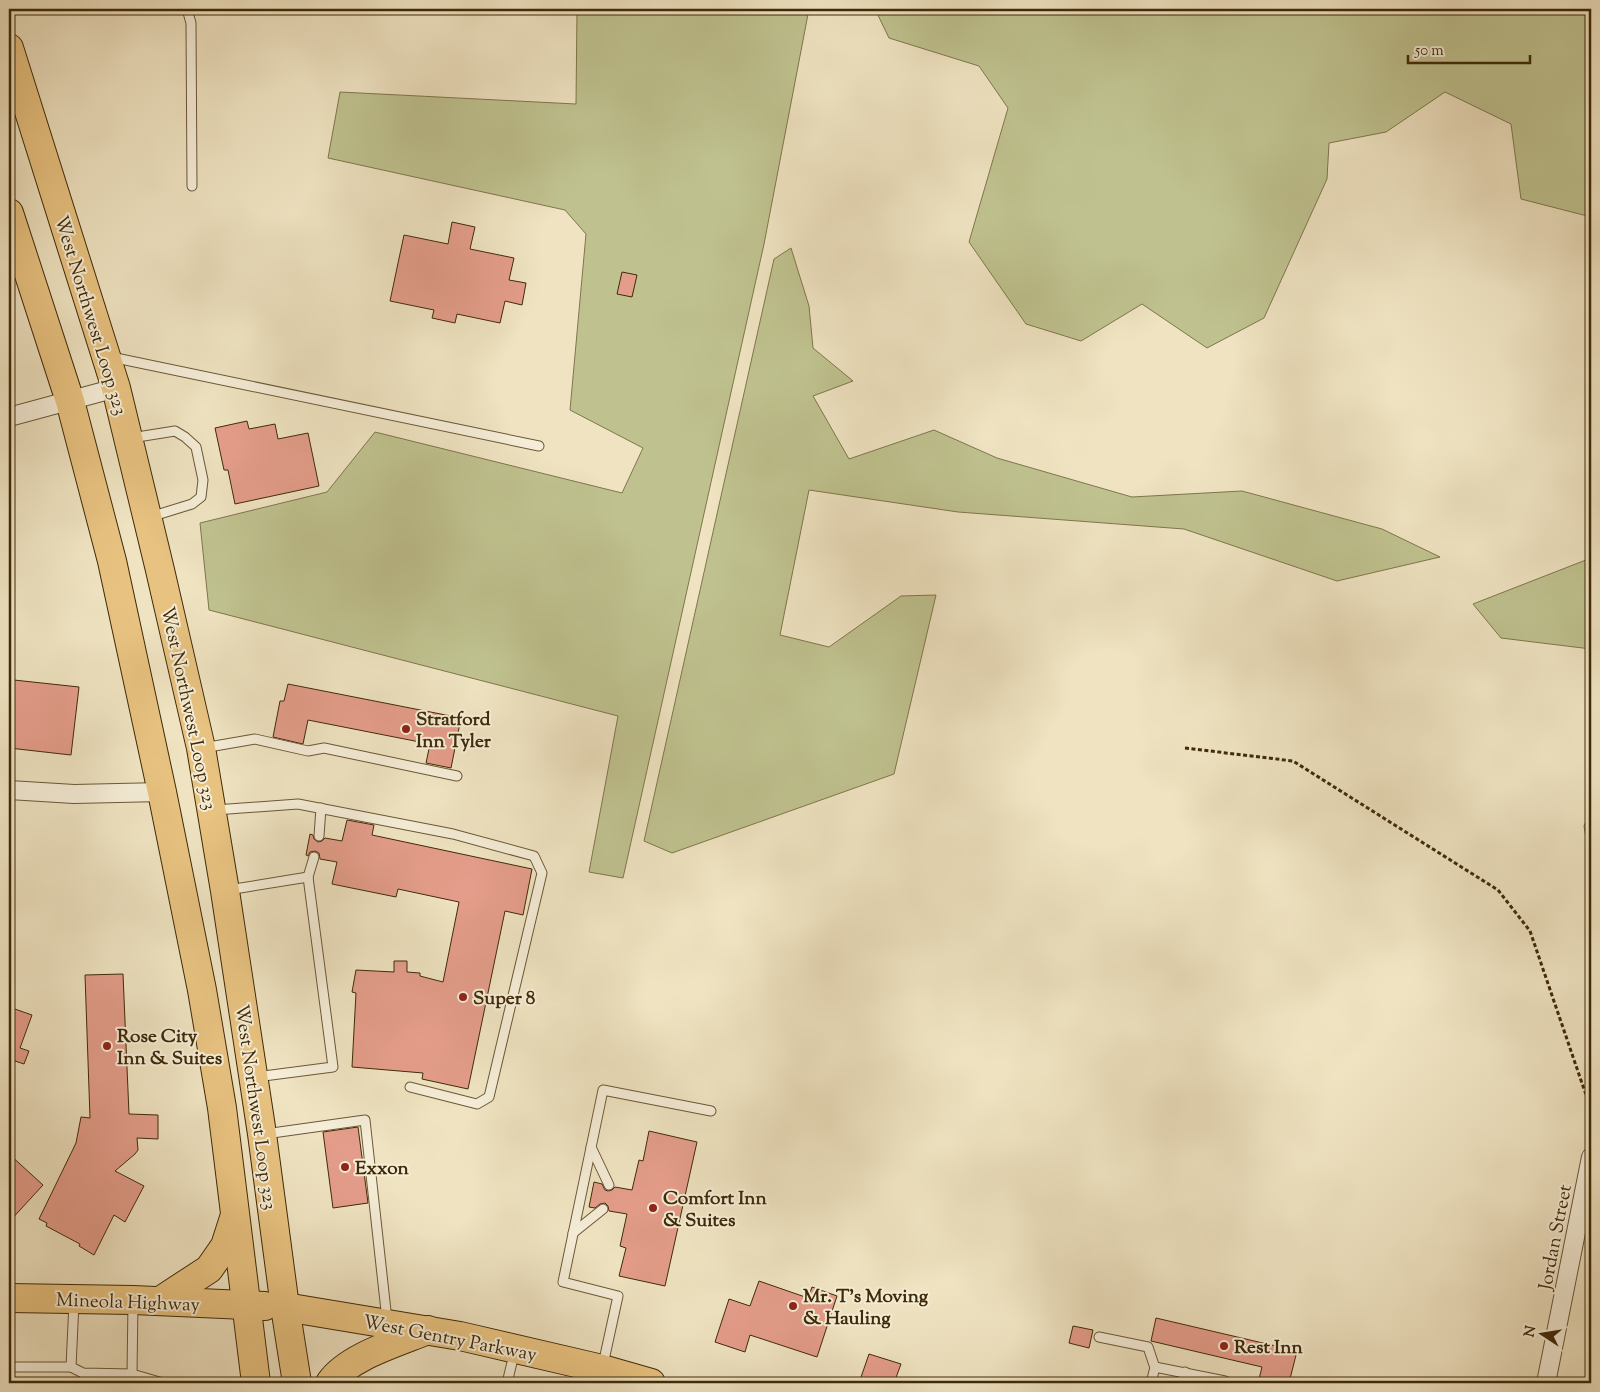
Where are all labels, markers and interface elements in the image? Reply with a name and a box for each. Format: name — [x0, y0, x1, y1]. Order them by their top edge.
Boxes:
scale bar — [1408, 32, 1530, 64]
text: 50 m — [1414, 41, 1444, 62]
street label: West Northwest Loop 323 — [46, 213, 133, 419]
street label: West Northwest Loop 323 — [153, 604, 222, 813]
place label: Stratford Inn Tyler — [416, 707, 492, 756]
marker: Stratford Inn Tyler — [400, 723, 412, 735]
place label: Super 8 — [473, 986, 536, 1013]
marker: Super 8 — [457, 991, 469, 1003]
street label: West Northwest Loop 323 — [227, 1003, 282, 1212]
place label: Rose City Inn & Suites — [117, 1024, 223, 1073]
marker: Rose City Inn & Suites — [101, 1040, 113, 1052]
place label: Exxon — [355, 1156, 410, 1183]
marker: Exxon — [339, 1161, 351, 1173]
street label: Jordan Street — [1533, 1182, 1580, 1293]
place label: Comfort Inn & Suites — [663, 1186, 768, 1235]
marker: Comfort Inn & Suites — [647, 1202, 659, 1214]
place label: Mr. T's Moving & Hauling — [803, 1284, 929, 1333]
street label: Mineola Highway — [56, 1287, 201, 1320]
marker: Mr. T's Moving & Hauling — [787, 1300, 799, 1312]
street label: West Gentry Parkway — [360, 1309, 539, 1370]
north arrow — [1518, 1310, 1568, 1360]
text: N — [1520, 1324, 1542, 1339]
place label: Rest Inn — [1234, 1335, 1303, 1362]
marker: Rest Inn — [1218, 1340, 1230, 1352]

